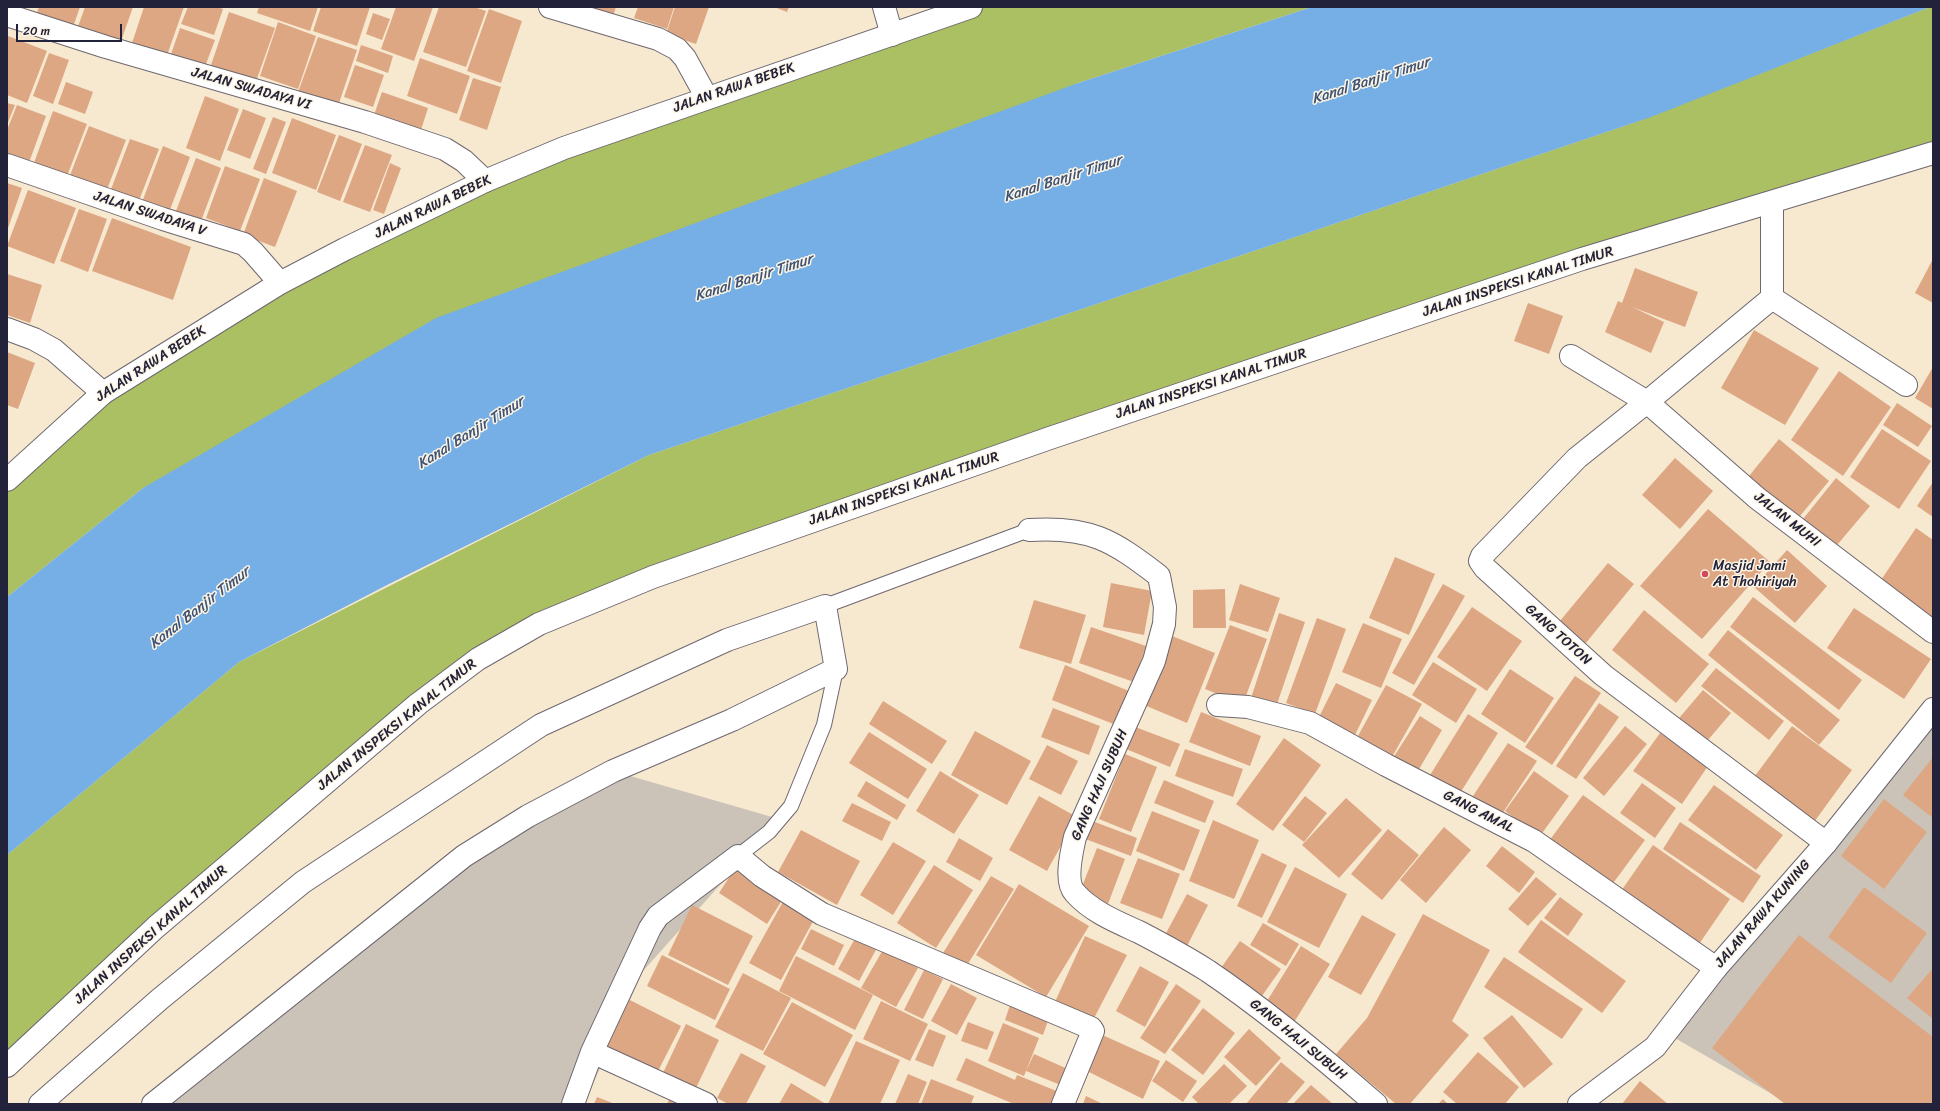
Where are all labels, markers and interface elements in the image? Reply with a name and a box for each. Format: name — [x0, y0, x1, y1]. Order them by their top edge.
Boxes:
scale bar — [18, 16, 124, 42]
text: 20 m — [23, 20, 50, 42]
water label: Kanal Banjir Timur — [1310, 53, 1432, 109]
street label: JALAN RAWA BEBEK — [671, 59, 797, 117]
street label: JALAN SWADAYA VI — [189, 64, 313, 114]
water label: Kanal Banjir Timur — [1002, 151, 1124, 207]
street label: JALAN RAWA BEBEK — [372, 172, 494, 242]
street label: JALAN SWADAYA V — [91, 188, 209, 240]
street label: JALAN INSPEKSI KANAL TIMUR — [1421, 243, 1615, 321]
water label: Kanal Banjir Timur — [693, 250, 815, 306]
street label: JALAN RAWA BEBEK — [93, 322, 209, 406]
street label: JALAN INSPEKSI KANAL TIMUR — [1114, 345, 1308, 423]
water label: Kanal Banjir Timur — [414, 393, 528, 473]
street label: JALAN INSPEKSI KANAL TIMUR — [807, 449, 1001, 529]
street label: JALAN MUHI — [1750, 489, 1824, 551]
place label: Masjid Jami At Thohiriyah — [1713, 558, 1797, 590]
water label: Kanal Banjir Timur — [146, 563, 254, 653]
marker: Masjid Jami At Thohiriyah — [1700, 569, 1710, 579]
street label: GANG TOTON — [1521, 601, 1595, 669]
street label: JALAN INSPEKSI KANAL TIMUR — [314, 656, 480, 794]
street label: GANG HAJI SUBUH — [1068, 727, 1132, 843]
street label: GANG AMAL — [1440, 787, 1516, 837]
street label: JALAN RAWA KUNING — [1712, 857, 1814, 971]
street label: JALAN INSPEKSI KANAL TIMUR — [71, 862, 231, 1008]
street label: GANG HAJI SUBUH — [1246, 996, 1350, 1084]

